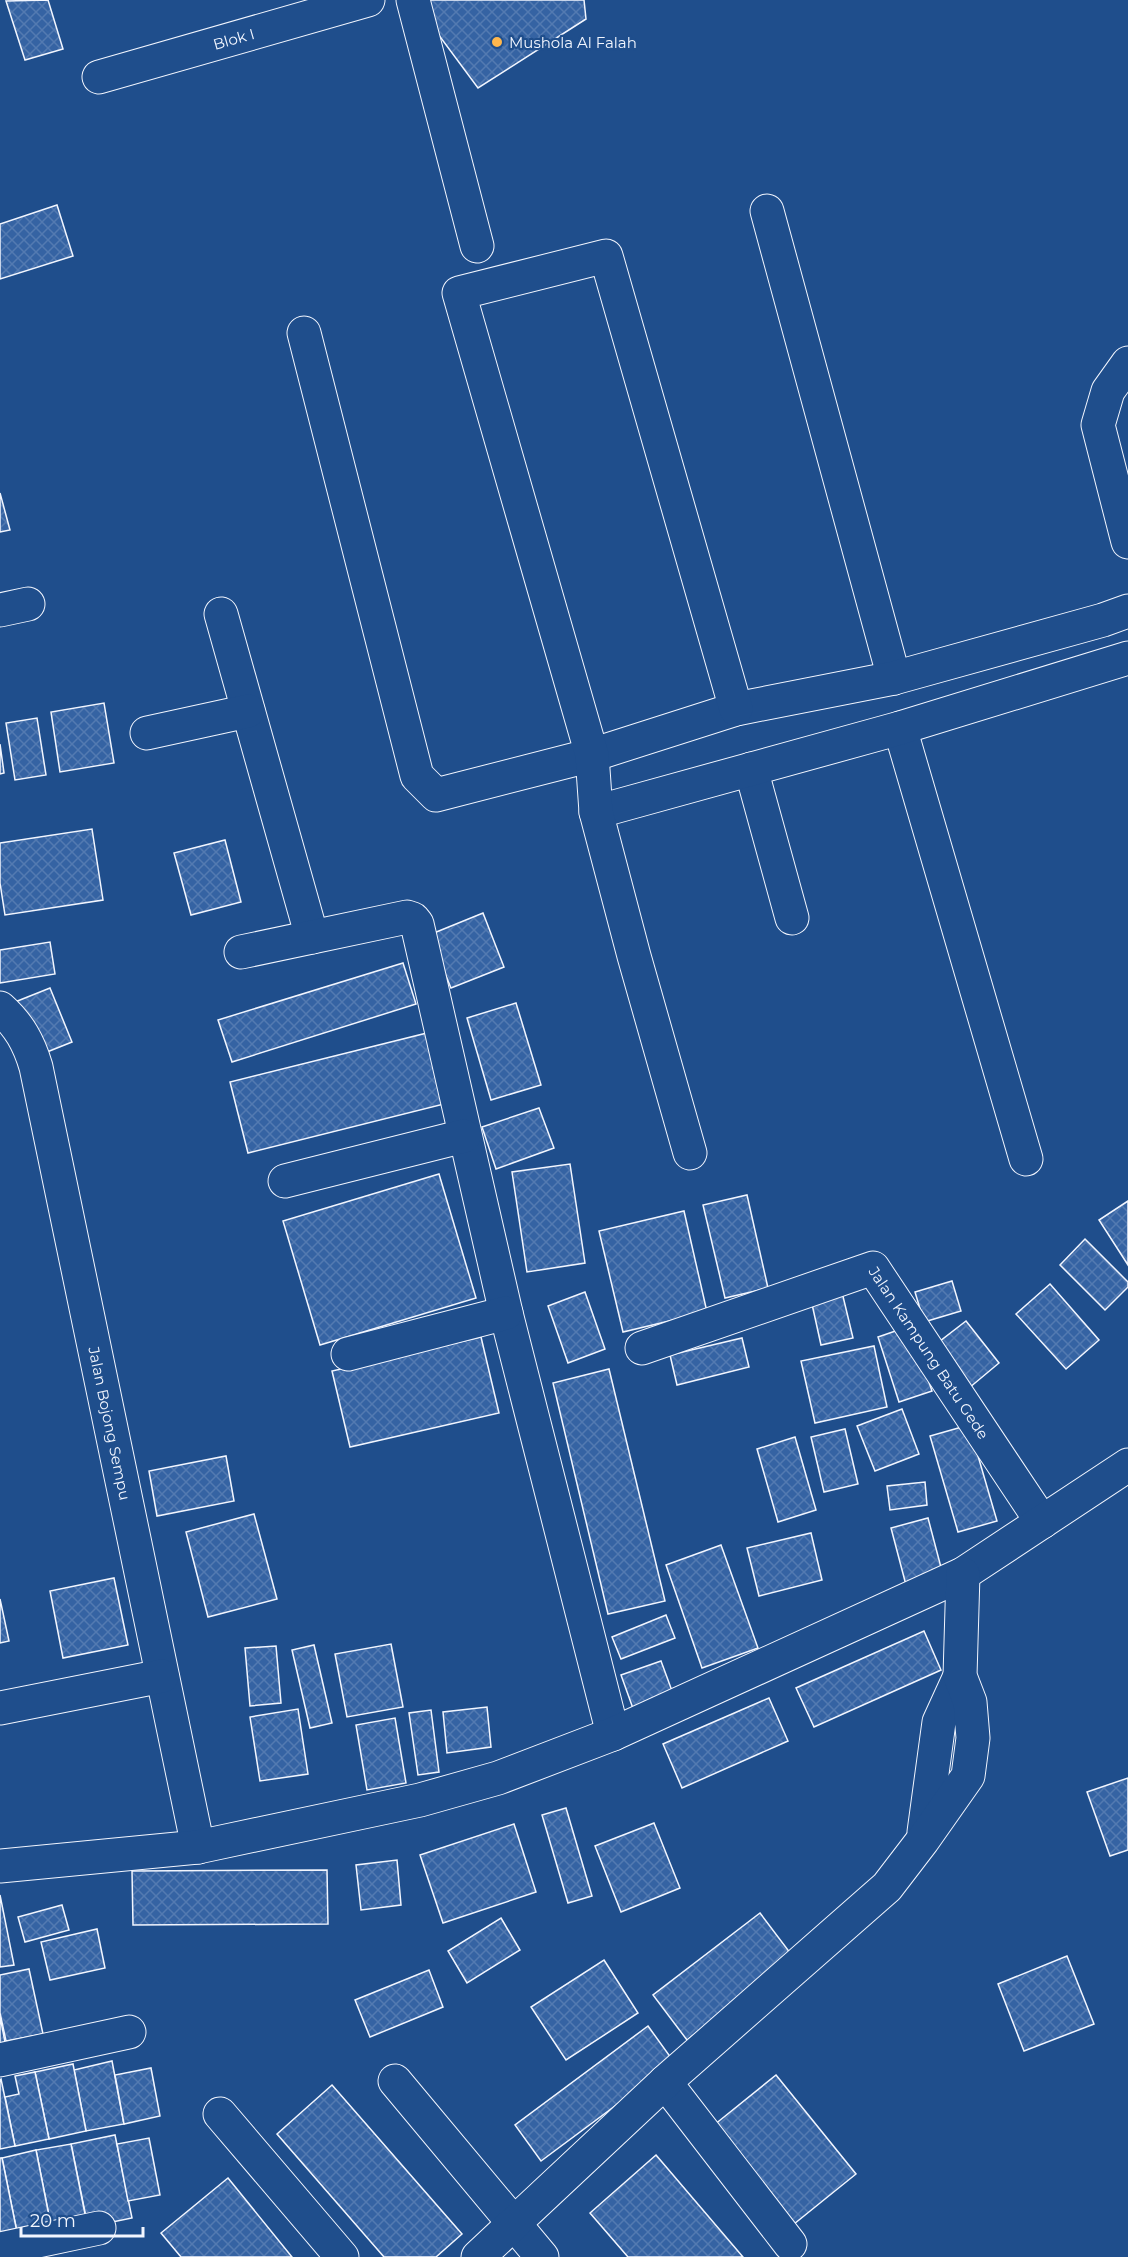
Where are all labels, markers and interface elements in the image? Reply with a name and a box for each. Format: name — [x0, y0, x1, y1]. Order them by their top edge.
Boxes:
street label: Blok I — [211, 24, 257, 53]
place label: Mushola Al Falah — [509, 33, 637, 52]
marker: Mushola Al Falah — [490, 35, 504, 49]
street label: Jalan Kampung Batu Gede — [864, 1262, 994, 1442]
street label: Jalan Bojong Sempu — [85, 1344, 135, 1502]
scale bar — [21, 2200, 142, 2238]
text: 20 m — [30, 2210, 76, 2232]

